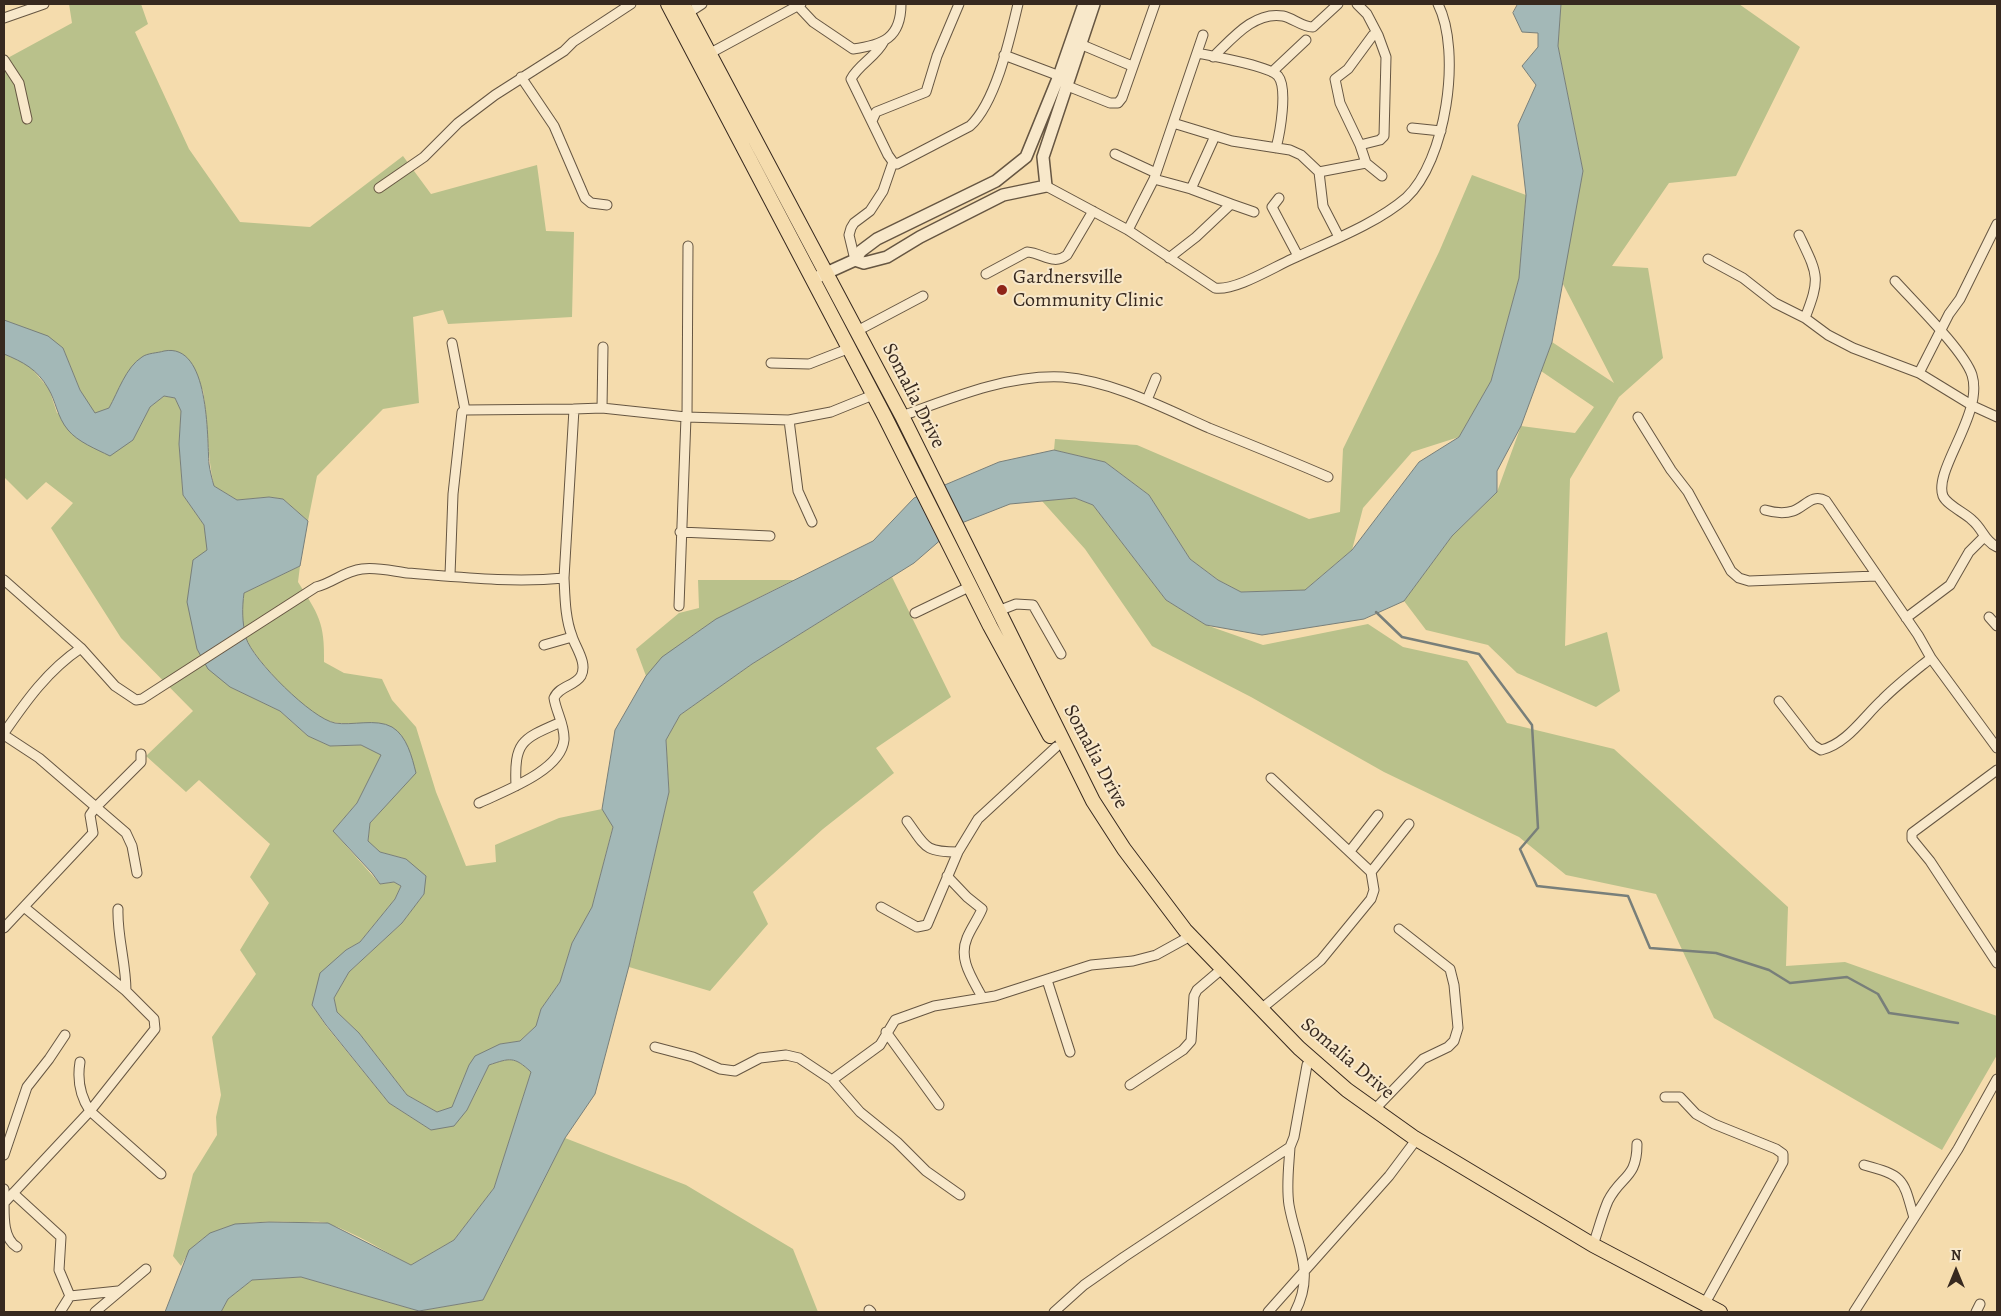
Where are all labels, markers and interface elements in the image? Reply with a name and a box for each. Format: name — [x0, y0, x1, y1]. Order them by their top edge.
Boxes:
place label: Gardnersville Community Clinic — [1013, 266, 1163, 313]
marker: Gardnersville Community Clinic — [995, 283, 1009, 297]
street label: Somalia Drive — [876, 339, 950, 453]
street label: Somalia Drive — [1057, 701, 1133, 813]
street label: Somalia Drive — [1295, 1013, 1399, 1105]
north arrow — [1931, 1246, 1981, 1296]
text: N — [1951, 1246, 1961, 1265]

